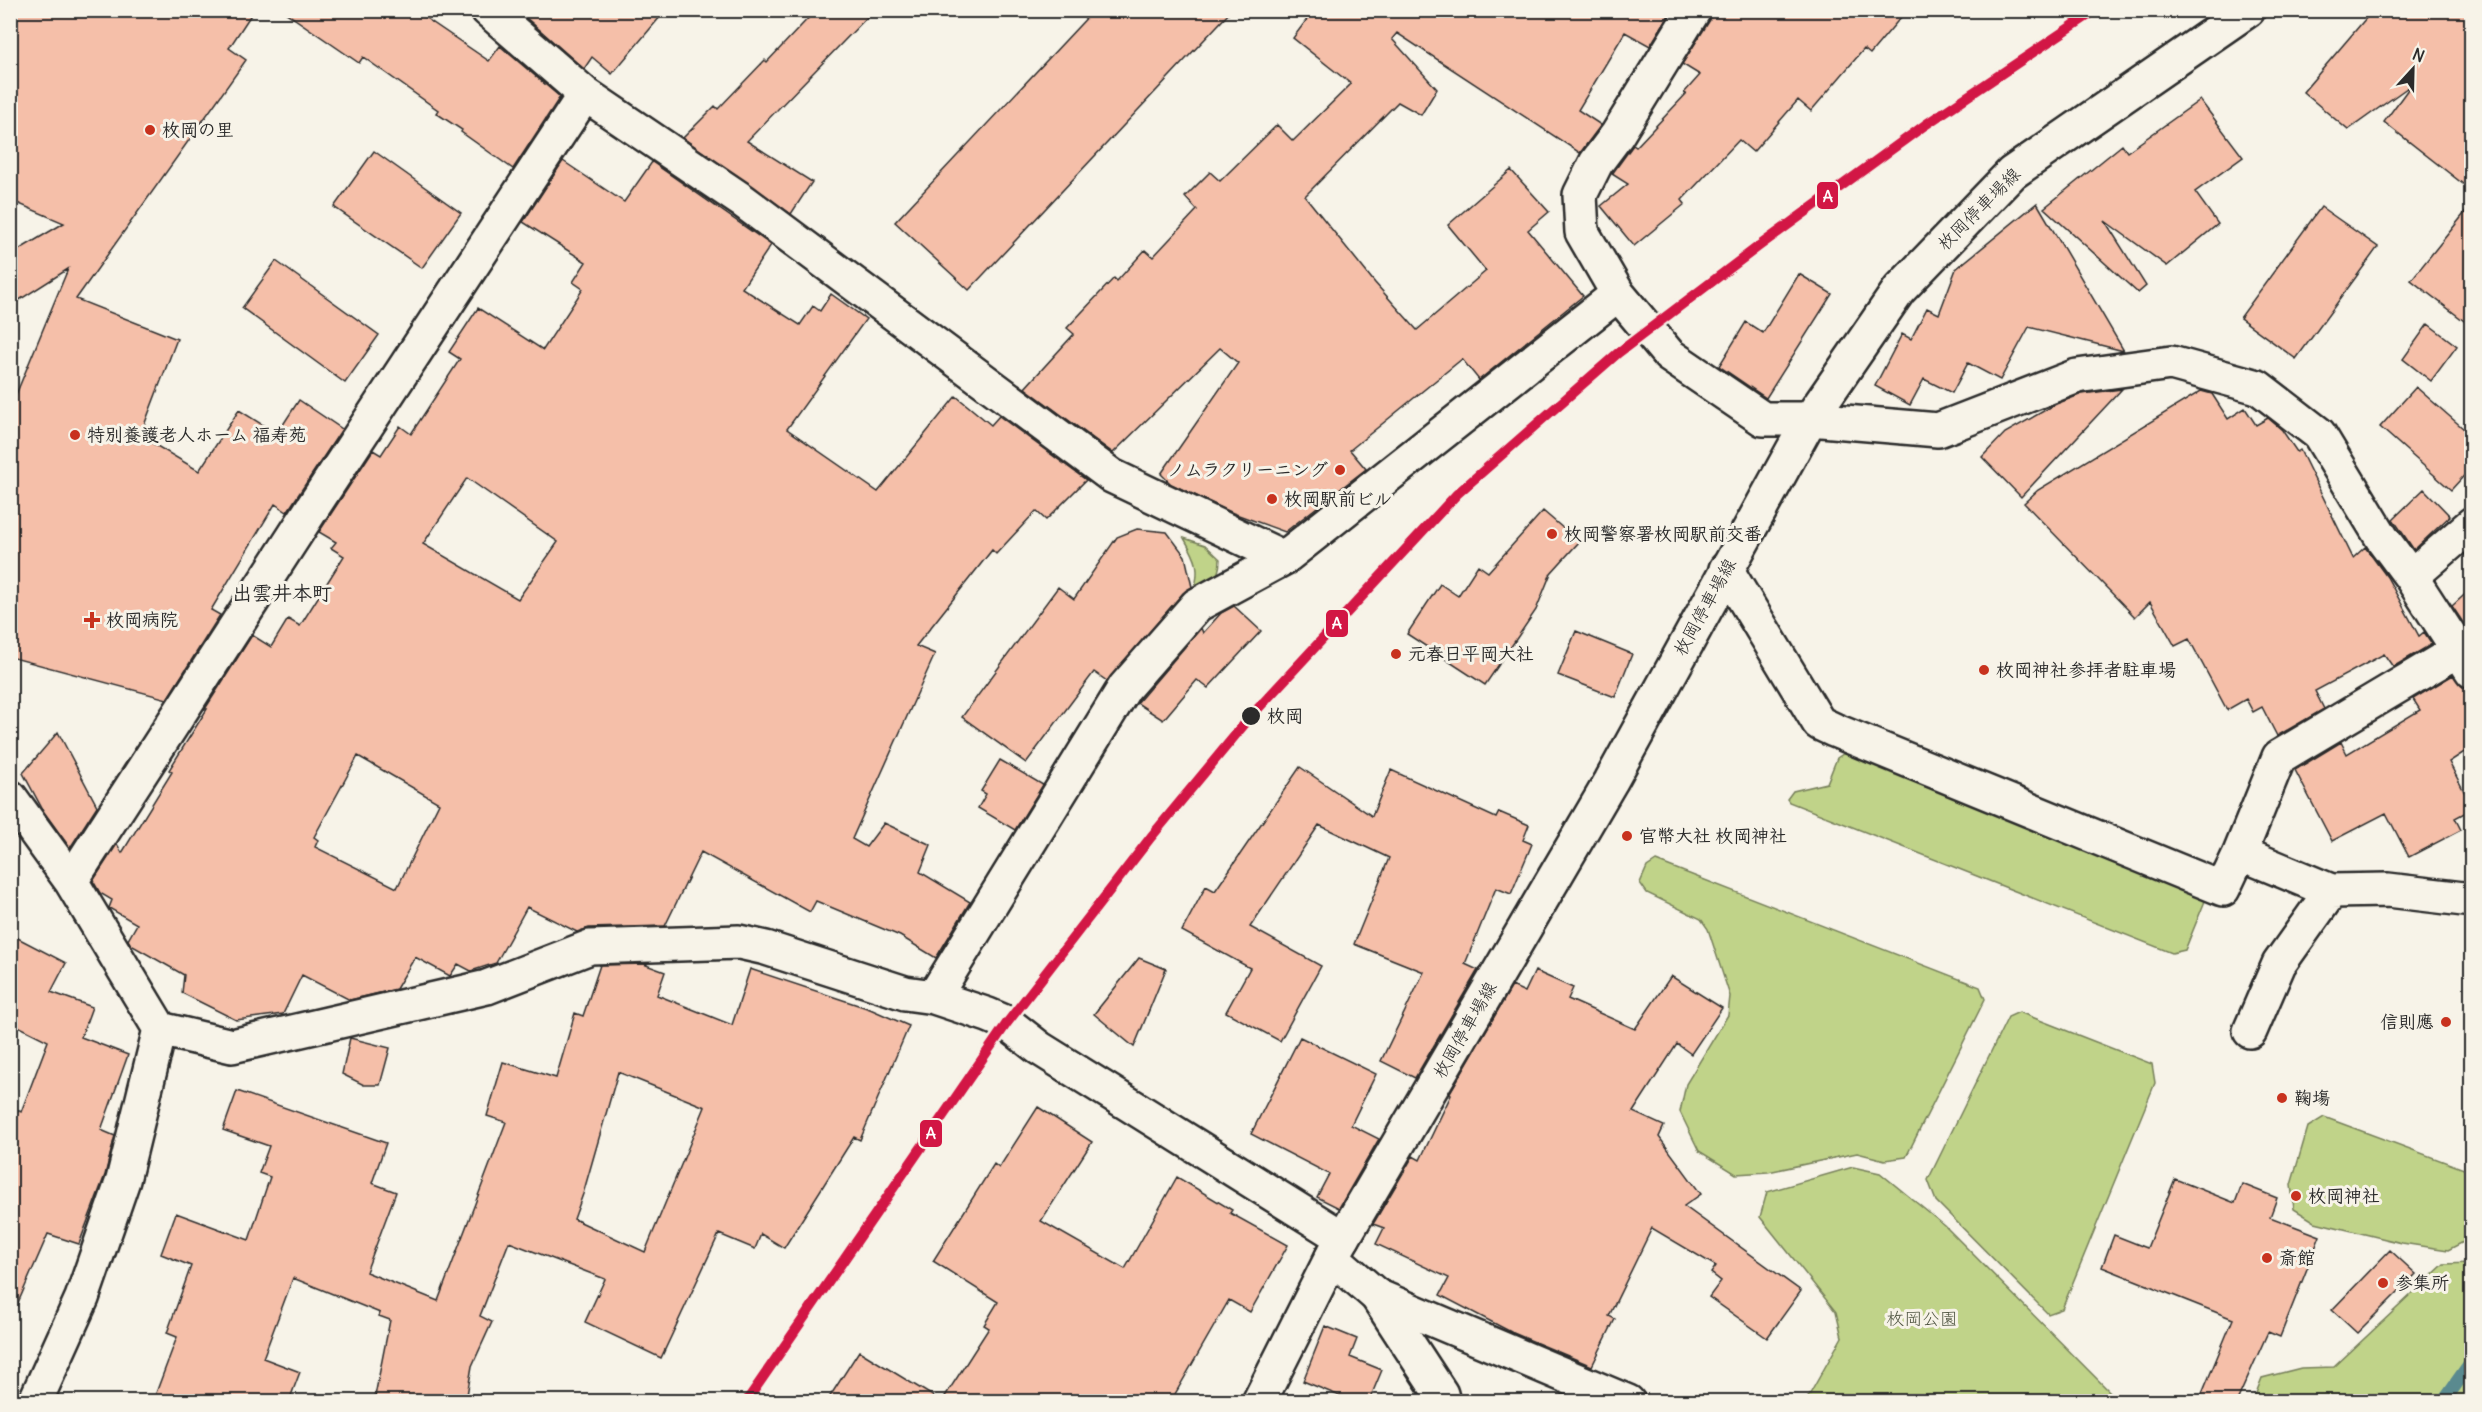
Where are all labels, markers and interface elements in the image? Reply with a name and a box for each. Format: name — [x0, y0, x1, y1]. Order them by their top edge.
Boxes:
north arrow — [2383, 39, 2443, 99]
text: N — [2410, 44, 2427, 66]
place label: 枚岡の里 — [162, 118, 234, 141]
marker: 枚岡の里 — [143, 123, 157, 137]
street label: 枚岡停車場線 — [1932, 162, 2025, 255]
line badge: A — [1816, 181, 1839, 210]
text: A — [1823, 186, 1833, 206]
place label: 特別養護老人ホーム 福寿苑 — [87, 423, 307, 446]
marker: 特別養護老人ホーム 福寿苑 — [68, 428, 82, 442]
place label: ノムラクリーニング — [1167, 458, 1328, 481]
marker: ノムラクリーニング — [1333, 463, 1347, 477]
place label: 枚岡駅前ビル — [1284, 487, 1392, 510]
marker: 枚岡駅前ビル — [1265, 492, 1279, 506]
place label: 枚岡警察署枚岡駅前交番 — [1564, 522, 1762, 545]
marker: 枚岡警察署枚岡駅前交番 — [1545, 527, 1559, 541]
street label: 枚岡停車場線 — [1668, 554, 1741, 660]
district label: 出雲井本町 — [232, 580, 332, 605]
place label: 枚岡病院 — [106, 608, 178, 631]
line badge: A — [1325, 609, 1349, 638]
marker: 枚岡病院 — [83, 611, 101, 629]
text: A — [1332, 613, 1342, 633]
place label: 元春日平岡大社 — [1408, 642, 1534, 665]
marker: 元春日平岡大社 — [1389, 647, 1403, 661]
place label: 枚岡神社参拝者駐車場 — [1996, 658, 2176, 681]
marker: 枚岡神社参拝者駐車場 — [1977, 663, 1991, 677]
place label: 枚岡 — [1267, 704, 1303, 727]
marker: 枚岡 — [1240, 705, 1262, 727]
place label: 官幣大社 枚岡神社 — [1639, 824, 1787, 847]
marker: 官幣大社 枚岡神社 — [1620, 829, 1634, 843]
street label: 枚岡停車場線 — [1428, 977, 1502, 1082]
place label: 信則應 — [2380, 1010, 2434, 1033]
marker: 信則應 — [2439, 1015, 2453, 1029]
place label: 鞠塲 — [2294, 1086, 2330, 1109]
marker: 鞠塲 — [2275, 1091, 2289, 1105]
line badge: A — [919, 1119, 943, 1148]
text: A — [926, 1123, 936, 1143]
place label: 枚岡神社 — [2308, 1184, 2380, 1207]
marker: 枚岡神社 — [2289, 1189, 2303, 1203]
place label: 斎館 — [2279, 1246, 2315, 1269]
marker: 斎館 — [2260, 1251, 2274, 1265]
place label: 参集所 — [2395, 1271, 2449, 1294]
marker: 参集所 — [2376, 1276, 2390, 1290]
park label: 枚岡公園 — [1886, 1307, 1958, 1330]

